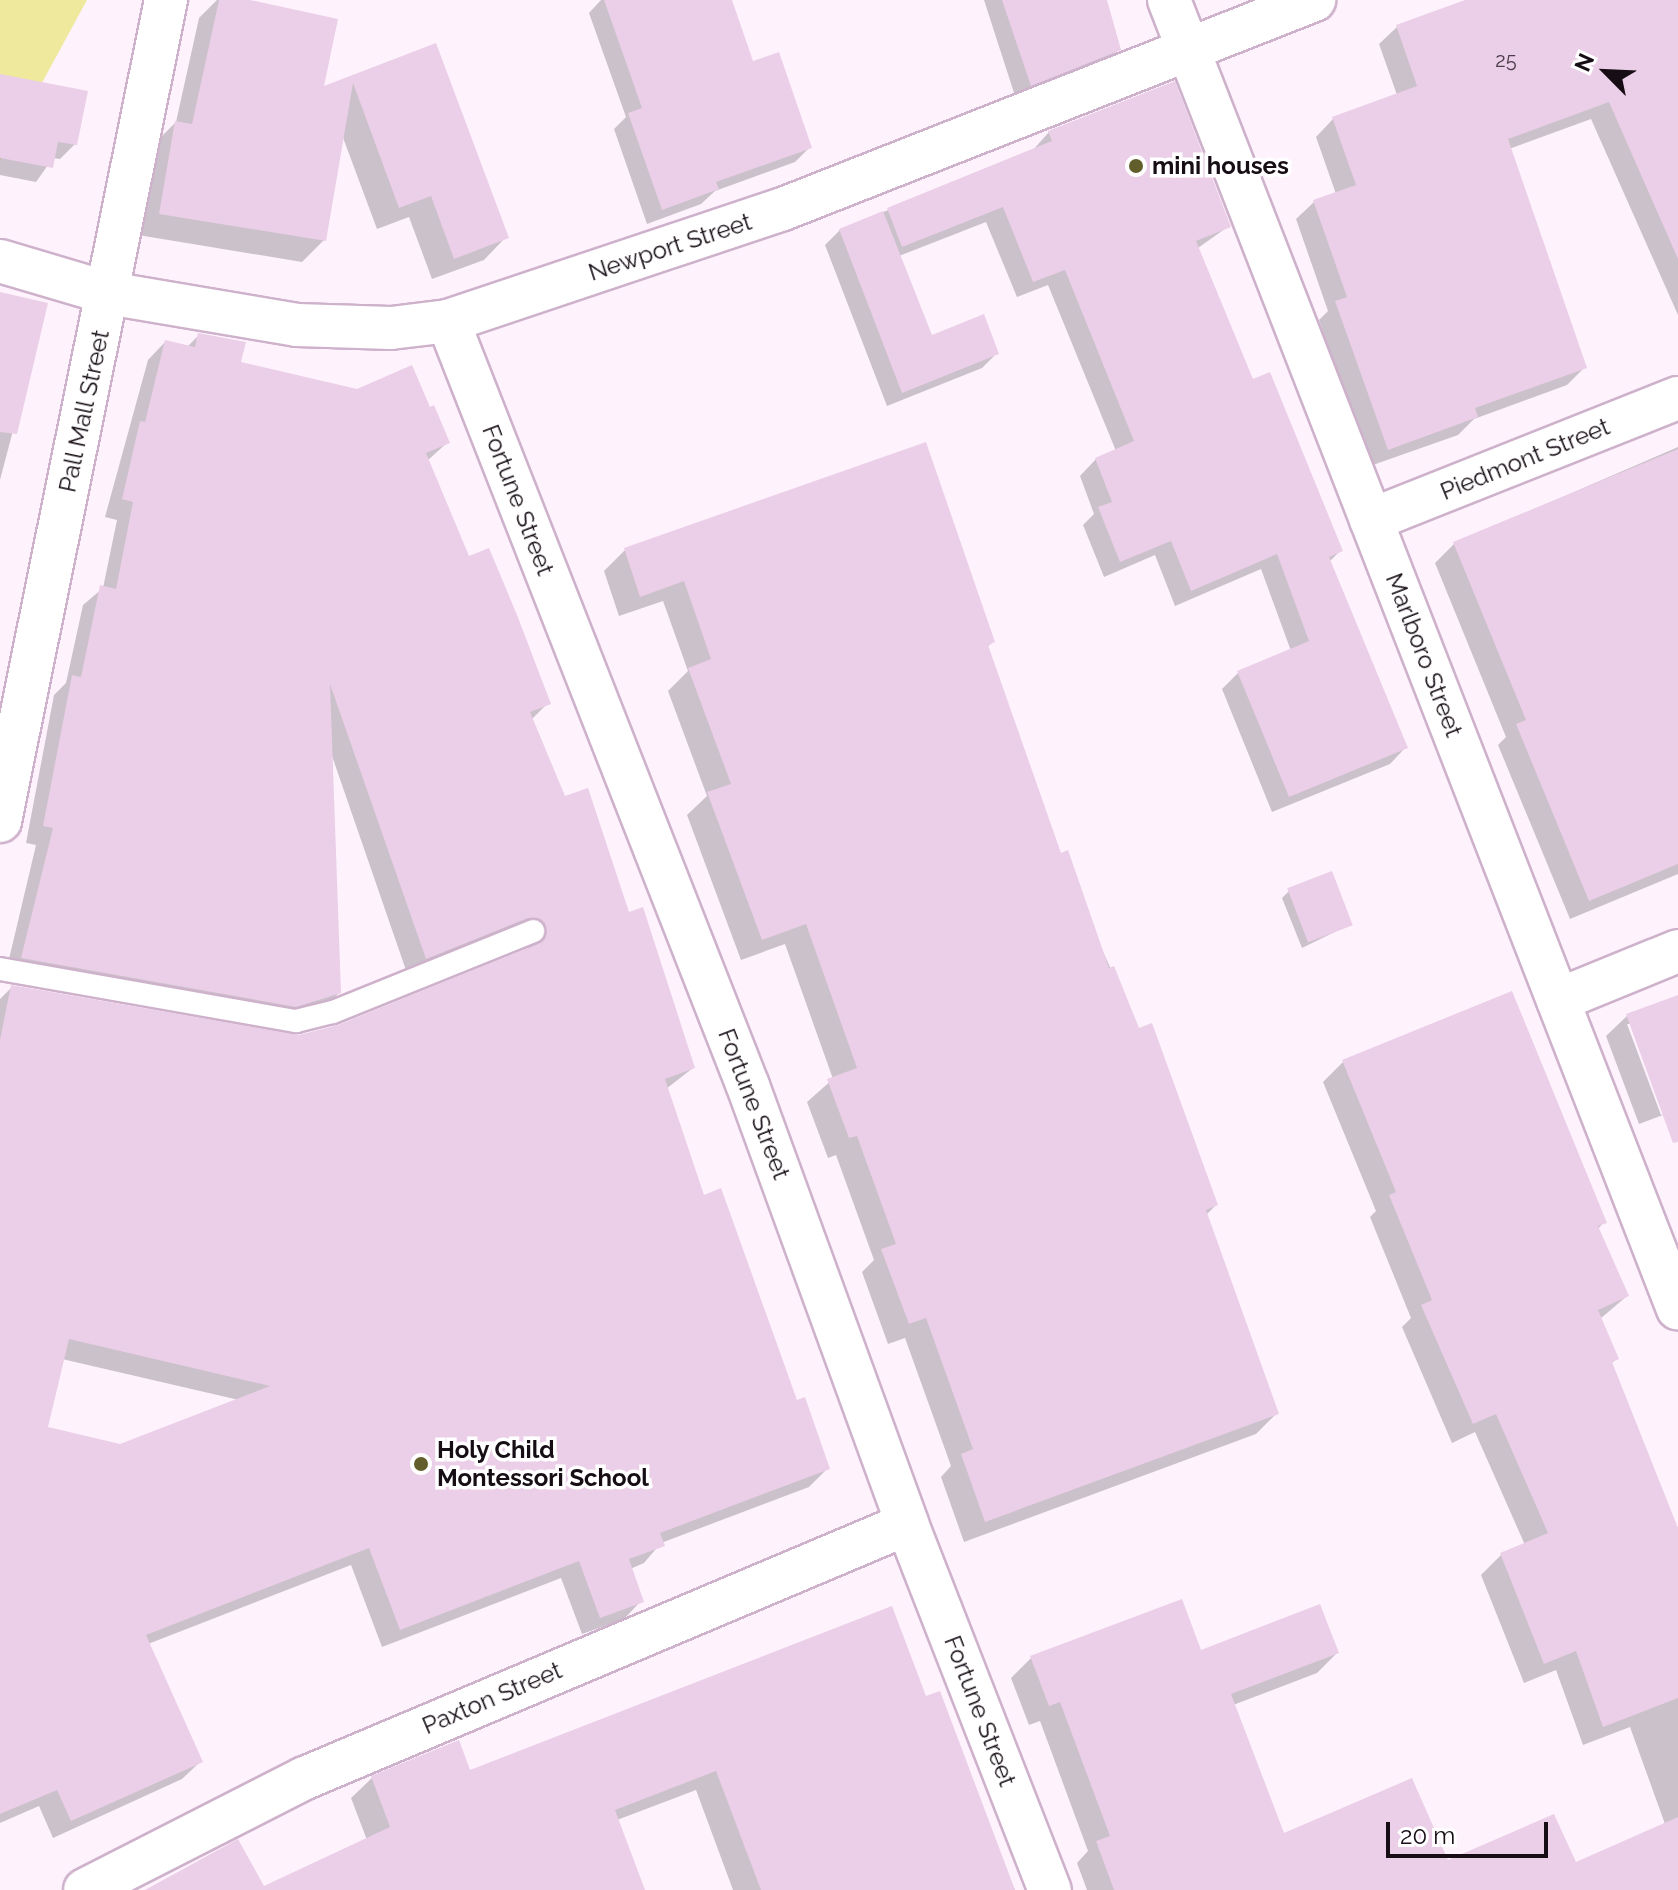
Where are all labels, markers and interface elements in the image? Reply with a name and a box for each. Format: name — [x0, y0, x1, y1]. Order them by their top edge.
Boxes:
north arrow — [1566, 32, 1646, 112]
house number: 25 — [1495, 48, 1517, 72]
text: N — [1569, 49, 1599, 75]
place label: mini houses — [1152, 152, 1289, 180]
marker: mini houses — [1127, 157, 1145, 175]
street label: Newport Street — [585, 207, 755, 287]
street label: Pall Mall Street — [53, 326, 115, 496]
street label: Piedmont Street — [1436, 412, 1614, 506]
street label: Fortune Street — [476, 421, 560, 579]
street label: Marlboro Street — [1380, 569, 1468, 741]
street label: Fortune Street — [712, 1025, 796, 1183]
place label: Holy Child Montessori School — [437, 1436, 649, 1492]
marker: Holy Child Montessori School — [412, 1455, 430, 1473]
street label: Fortune Street — [938, 1632, 1022, 1790]
street label: Paxton Street — [418, 1656, 566, 1740]
scale bar — [1390, 1806, 1552, 1856]
text: 20 m — [1400, 1821, 1455, 1850]

